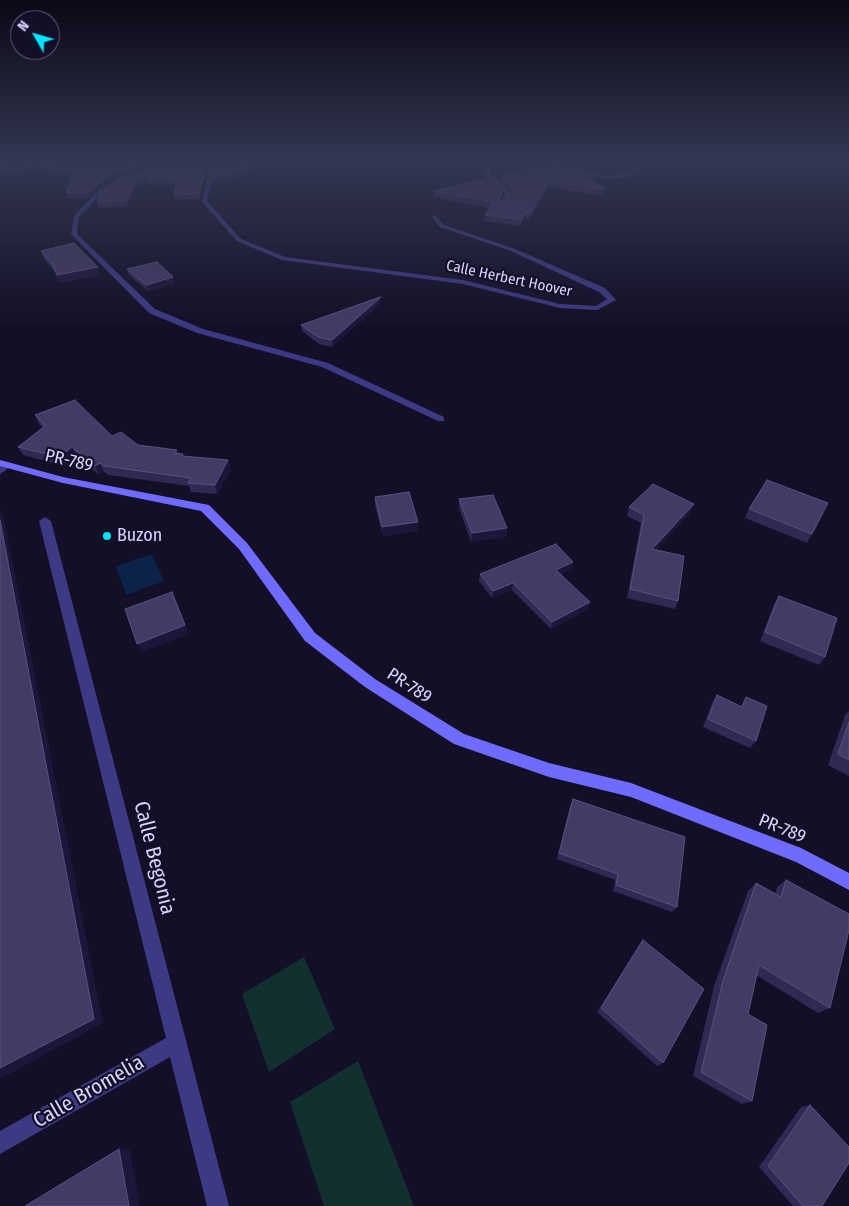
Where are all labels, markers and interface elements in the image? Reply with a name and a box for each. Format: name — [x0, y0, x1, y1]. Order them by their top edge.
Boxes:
north arrow — [10, 10, 60, 60]
text: N — [14, 18, 33, 35]
street label: Calle Herbert Hoover — [444, 257, 574, 301]
street label: PR-789 — [43, 445, 95, 477]
place label: Buzon — [117, 525, 162, 547]
marker: Buzon — [101, 530, 113, 542]
street label: PR-789 — [383, 664, 435, 708]
street label: Calle Begonia — [128, 799, 180, 917]
street label: PR-789 — [755, 810, 809, 848]
street label: Calle Bromelia — [29, 1050, 149, 1134]

